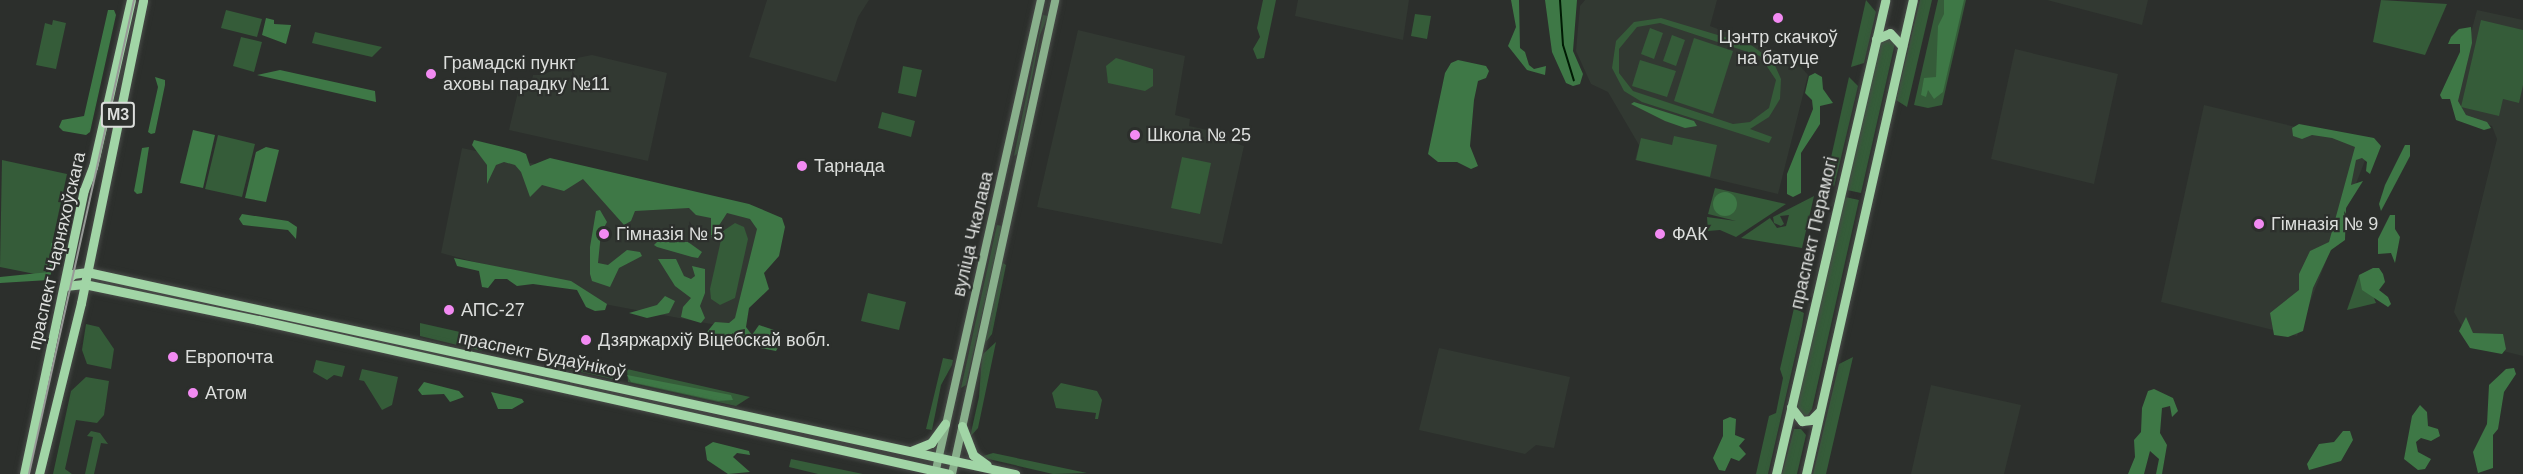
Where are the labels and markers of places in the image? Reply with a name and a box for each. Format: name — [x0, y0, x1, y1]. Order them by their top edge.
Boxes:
marker: Цэнтр скачкоў на батуце — [1771, 11, 1785, 25]
place label: Цэнтр скачкоў на батуце — [1718, 27, 1838, 70]
place label: Грамадскі пункт аховы парадку №11 — [443, 53, 610, 96]
marker: Грамадскі пункт аховы парадку №11 — [424, 67, 438, 81]
place label: Школа № 25 — [1147, 124, 1251, 146]
marker: Школа № 25 — [1128, 128, 1142, 142]
place label: Тарнада — [814, 155, 885, 177]
marker: Тарнада — [795, 159, 809, 173]
place label: Гімназія № 9 — [2271, 213, 2378, 235]
marker: Гімназія № 9 — [2252, 217, 2266, 231]
place label: Гімназія № 5 — [616, 223, 723, 245]
place label: ФАК — [1672, 223, 1708, 245]
marker: Гімназія № 5 — [597, 227, 611, 241]
marker: ФАК — [1653, 227, 1667, 241]
place label: АПС-27 — [461, 299, 525, 321]
marker: АПС-27 — [442, 303, 456, 317]
place label: Дзяржархіў Віцебскай вобл. — [598, 329, 830, 351]
marker: Дзяржархіў Віцебскай вобл. — [579, 333, 593, 347]
place label: Европочта — [185, 346, 273, 368]
marker: Европочта — [166, 350, 180, 364]
place label: Атом — [205, 382, 247, 404]
marker: Атом — [186, 386, 200, 400]

